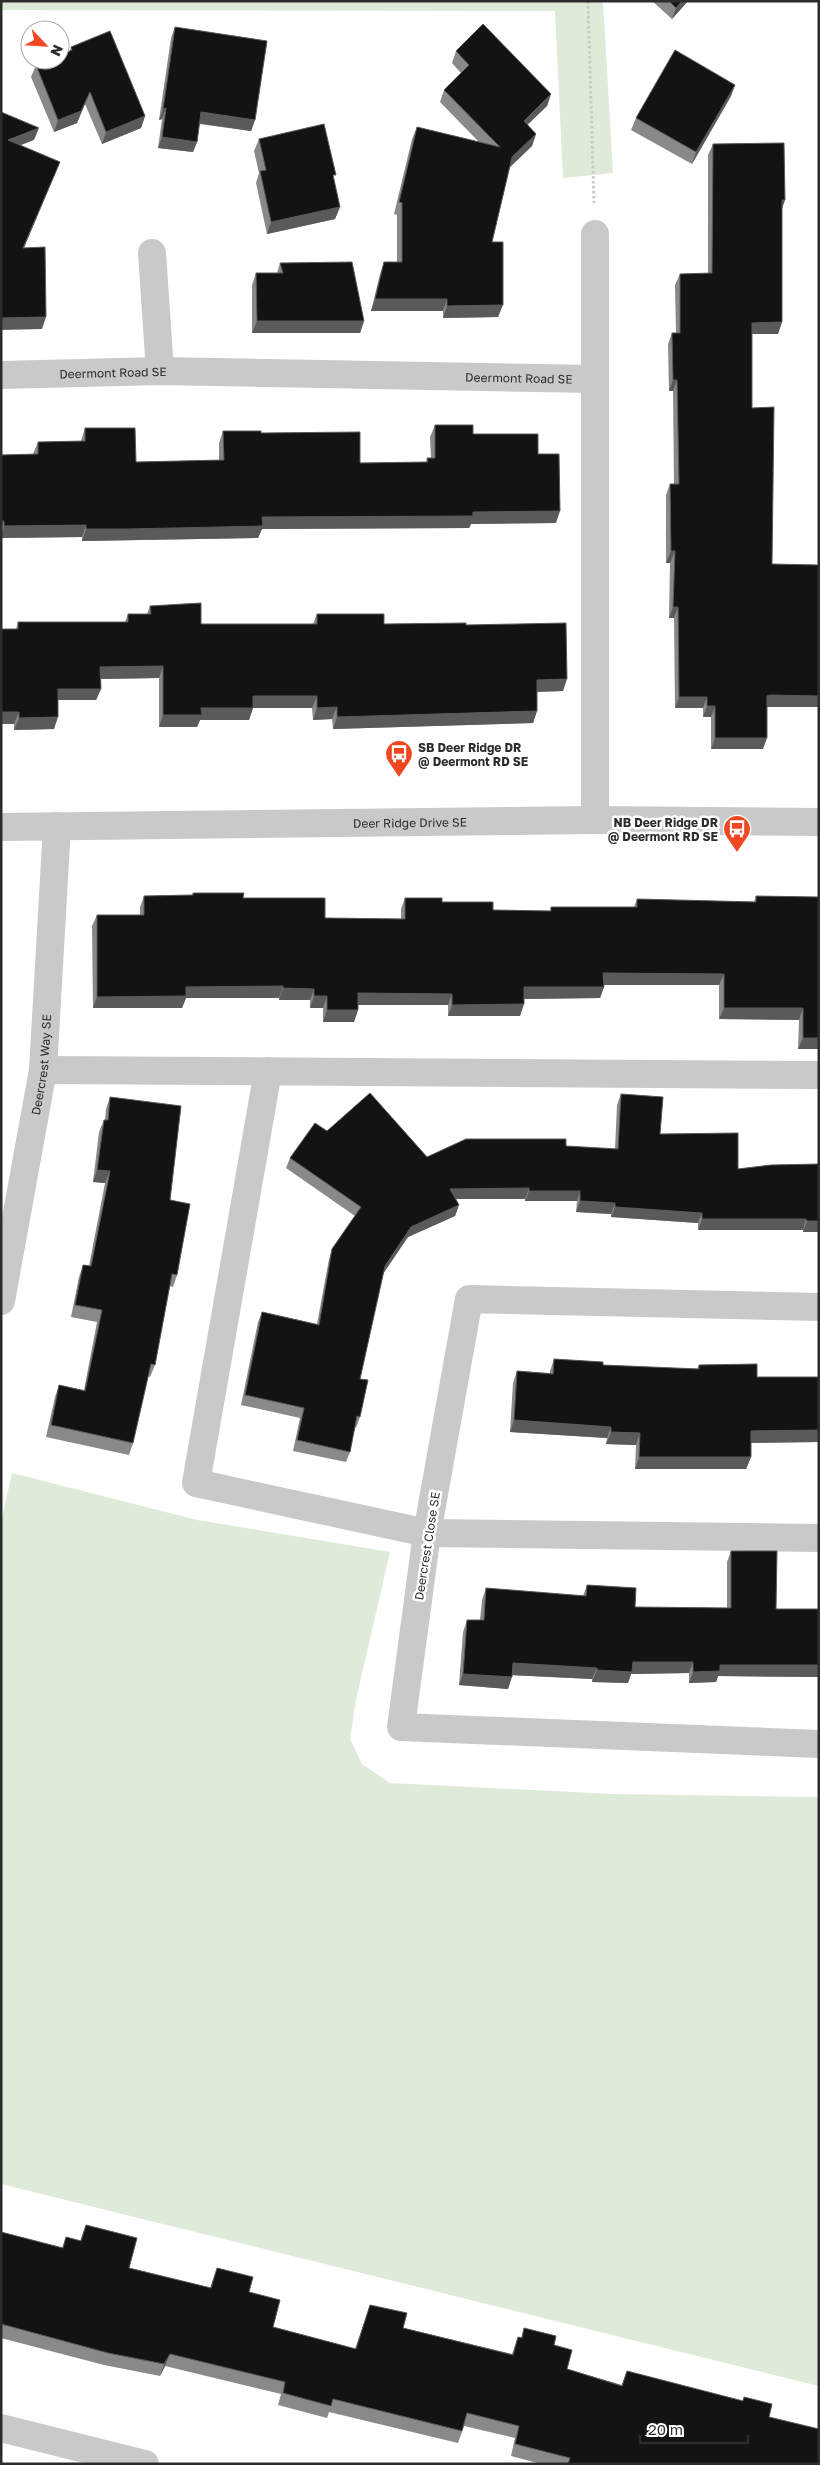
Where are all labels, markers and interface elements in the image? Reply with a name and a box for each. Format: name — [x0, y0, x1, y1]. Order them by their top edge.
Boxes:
north arrow — [20, 20, 70, 70]
text: N — [47, 42, 67, 59]
street label: Deermont Road SE — [59, 363, 167, 381]
street label: Deermont Road SE — [465, 369, 573, 386]
bus stop icon: SB Deer Ridge DR @ Deermont RD SE — [384, 739, 414, 778]
place label: SB Deer Ridge DR @ Deermont RD SE — [418, 740, 528, 769]
street label: Deer Ridge Drive SE — [353, 814, 467, 830]
bus stop icon: NB Deer Ridge DR @ Deermont RD SE — [722, 814, 752, 853]
place label: NB Deer Ridge DR @ Deermont RD SE — [608, 815, 718, 844]
street label: Deercrest Way SE — [27, 1014, 54, 1116]
street label: Deercrest Close SE — [411, 1491, 443, 1601]
scale bar — [640, 2412, 748, 2444]
text: 20 m — [648, 2420, 683, 2438]

